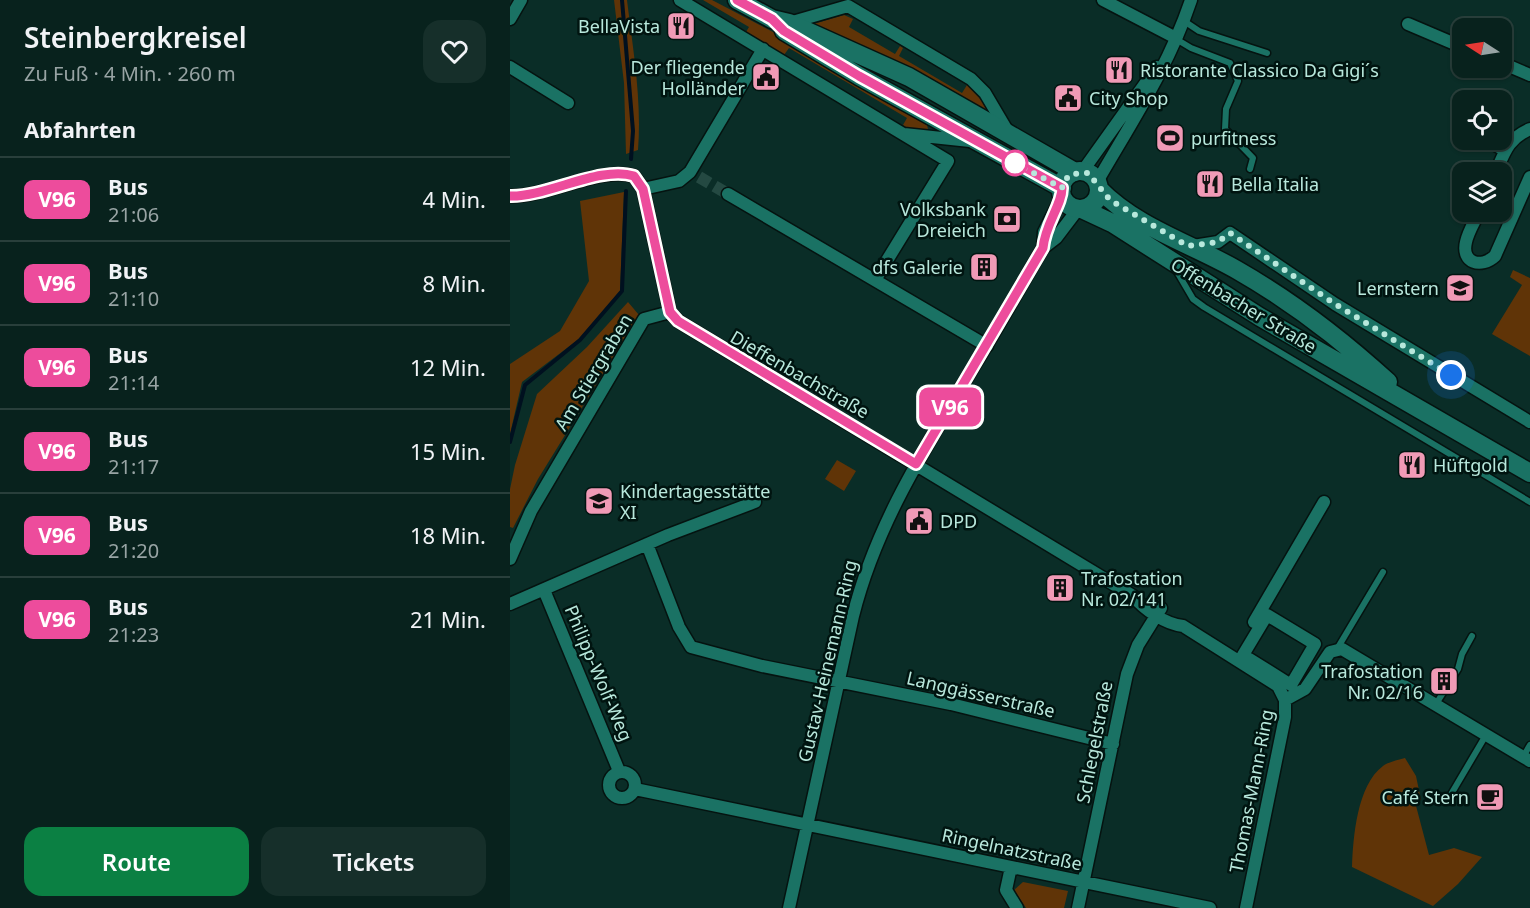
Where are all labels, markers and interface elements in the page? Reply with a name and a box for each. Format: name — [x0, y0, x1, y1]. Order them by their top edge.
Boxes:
restaurant icon: BellaVista — [665, 10, 697, 42]
place label: BellaVista — [578, 14, 660, 38]
text: Steinbergkreisel — [24, 18, 247, 56]
north arrow — [1452, 18, 1512, 78]
map controls — [1452, 18, 1512, 222]
button: heart — [423, 20, 486, 83]
restaurant icon: Ristorante Classico Da Gigi´s — [1103, 54, 1135, 86]
place label: Der fliegende Holländer — [630, 55, 746, 100]
place label: Ristorante Classico Da Gigi´s — [1140, 58, 1379, 82]
text: Zu Fuß · 4 Min. · 260 m — [24, 60, 236, 87]
public building icon: Der fliegende Holländer — [750, 61, 782, 93]
public building icon: City Shop — [1052, 82, 1084, 114]
place label: City Shop — [1089, 86, 1168, 110]
button: locate — [1452, 90, 1512, 150]
text: Abfahrten — [24, 114, 136, 144]
sports icon: purfitness — [1154, 122, 1186, 154]
place label: purfitness — [1191, 126, 1276, 150]
unlabelled marker — [1002, 150, 1028, 176]
button: layers — [1452, 162, 1512, 222]
restaurant icon: Bella Italia — [1194, 168, 1226, 200]
text: Bus — [108, 171, 148, 201]
place label: Bella Italia — [1231, 172, 1319, 196]
text: 4 Min. — [423, 184, 486, 214]
text: V96 — [38, 185, 76, 213]
place label: Volksbank Dreieich — [900, 197, 986, 242]
text: 21:06 — [108, 201, 159, 228]
bank icon: Volksbank Dreieich — [991, 203, 1023, 235]
building icon: dfs Galerie — [968, 251, 1000, 283]
street label: Offenbacher Straße — [1167, 252, 1321, 358]
text: Bus — [108, 255, 148, 285]
place label: dfs Galerie — [872, 255, 963, 279]
text: 8 Min. — [423, 268, 486, 298]
text: V96 — [38, 269, 76, 297]
school or university icon: Lernstern — [1444, 272, 1476, 304]
place label: Lernstern — [1357, 276, 1439, 300]
text: 21:10 — [108, 285, 159, 312]
street label: Am Stiergraben — [549, 309, 637, 435]
street label: Dieffenbachstraße — [726, 325, 874, 423]
text: Bus — [108, 339, 148, 369]
text: 12 Min. — [410, 352, 486, 382]
text: V96 — [38, 353, 76, 381]
your location — [1436, 360, 1466, 390]
text: 21:14 — [108, 369, 159, 396]
line badge: V96 — [916, 388, 984, 426]
text: V96 — [931, 393, 969, 421]
text: Bus — [108, 423, 148, 453]
text: 15 Min. — [410, 436, 486, 466]
text: V96 — [38, 437, 76, 465]
restaurant icon: Hüftgold — [1396, 449, 1428, 481]
text: 21:17 — [108, 453, 159, 480]
place label: Hüftgold — [1433, 453, 1508, 477]
place label: Kindertagesstätte XI — [620, 479, 770, 524]
school or university icon: Kindertagesstätte XI — [583, 485, 615, 517]
public building icon: DPD — [903, 505, 935, 537]
text: Bus — [108, 507, 148, 537]
place label: DPD — [940, 509, 977, 533]
text: 18 Min. — [410, 520, 486, 550]
text: V96 — [38, 521, 76, 549]
text: 21:20 — [108, 537, 159, 564]
street label: Gustav-Heinemann-Ring — [792, 558, 862, 764]
place label: Trafostation Nr. 02/141 — [1081, 566, 1183, 611]
building icon: Trafostation Nr. 02/141 — [1044, 572, 1076, 604]
text: Bus — [108, 591, 148, 621]
street label: Philipp-Wolf-Weg — [560, 601, 638, 745]
text: 21 Min. — [410, 604, 486, 634]
text: V96 — [38, 605, 76, 633]
text: 21:23 — [108, 621, 159, 648]
place label: Trafostation Nr. 02/16 — [1321, 659, 1423, 704]
street label: Langgässerstraße — [904, 665, 1058, 723]
building icon: Trafostation Nr. 02/16 — [1428, 665, 1460, 697]
street label: Schlegelstraße — [1070, 679, 1118, 805]
street label: Thomas-Mann-Ring — [1223, 707, 1279, 875]
cafe icon: Café Stern — [1474, 781, 1506, 813]
place label: Café Stern — [1381, 785, 1469, 809]
street label: Ringelnatzstraße — [940, 822, 1084, 876]
button: Route — [24, 827, 249, 896]
button: Tickets — [261, 827, 486, 896]

